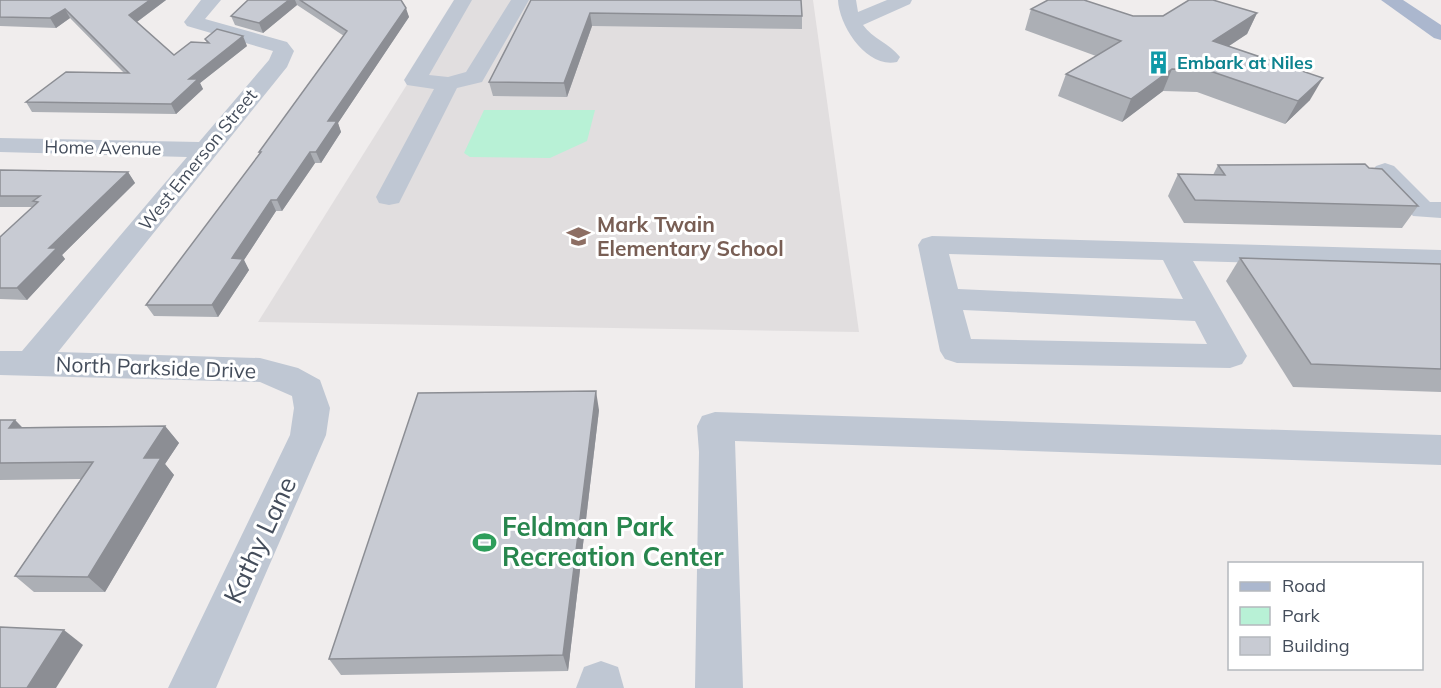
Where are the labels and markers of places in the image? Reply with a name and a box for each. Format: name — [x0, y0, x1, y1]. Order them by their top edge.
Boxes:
building icon: Embark at Niles — [1146, 50, 1172, 76]
place label: Embark at Niles — [1177, 51, 1313, 74]
place label: Mark Twain Elementary School — [597, 211, 784, 261]
school or university icon: Mark Twain Elementary School — [566, 224, 592, 250]
place label: Feldman Park Recreation Center — [502, 510, 724, 573]
sports icon: Feldman Park Recreation Center — [471, 529, 497, 555]

